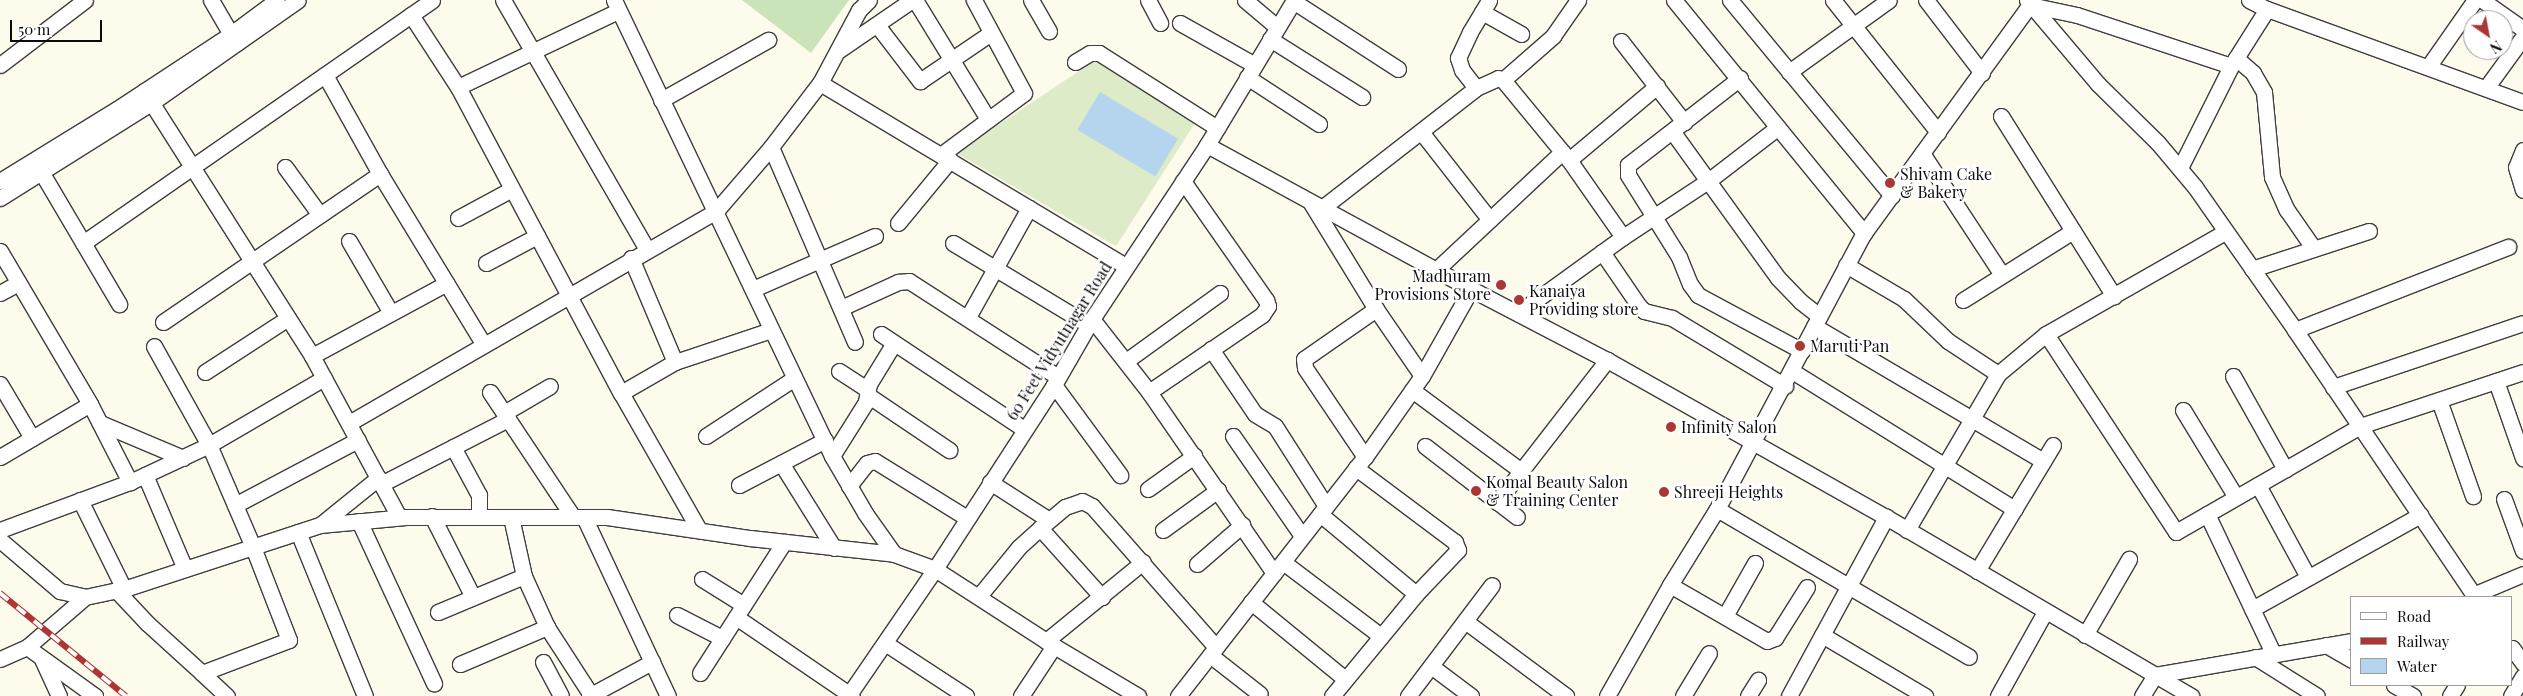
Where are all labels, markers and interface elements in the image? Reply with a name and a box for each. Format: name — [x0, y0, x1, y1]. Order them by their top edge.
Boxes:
scale bar — [12, 10, 105, 42]
north arrow — [2463, 10, 2513, 60]
text: 50 m — [18, 19, 50, 39]
text: N — [2486, 36, 2505, 58]
place label: Shivam Cake & Bakery — [1900, 164, 1992, 202]
marker: Shivam Cake & Bakery — [1884, 177, 1896, 189]
street label: 60 Feet Vidyutnagar Road — [1002, 258, 1116, 424]
place label: Madhuram Provisions Store — [1374, 266, 1491, 304]
marker: Madhuram Provisions Store — [1495, 279, 1507, 291]
place label: Kanaiya Providing store — [1529, 281, 1639, 319]
marker: Kanaiya Providing store — [1513, 294, 1525, 306]
place label: Maruti Pan — [1810, 336, 1889, 356]
marker: Maruti Pan — [1794, 340, 1806, 352]
place label: Infinity Salon — [1681, 417, 1777, 437]
marker: Infinity Salon — [1665, 421, 1677, 433]
place label: Komal Beauty Salon & Training Center — [1486, 472, 1628, 510]
place label: Shreeji Heights — [1674, 482, 1783, 502]
marker: Komal Beauty Salon & Training Center — [1470, 485, 1482, 497]
marker: Shreeji Heights — [1658, 486, 1670, 498]
legend — [2350, 596, 2513, 686]
text: Road — [2397, 606, 2431, 626]
text: Railway — [2397, 631, 2449, 651]
text: Water — [2397, 656, 2437, 676]

